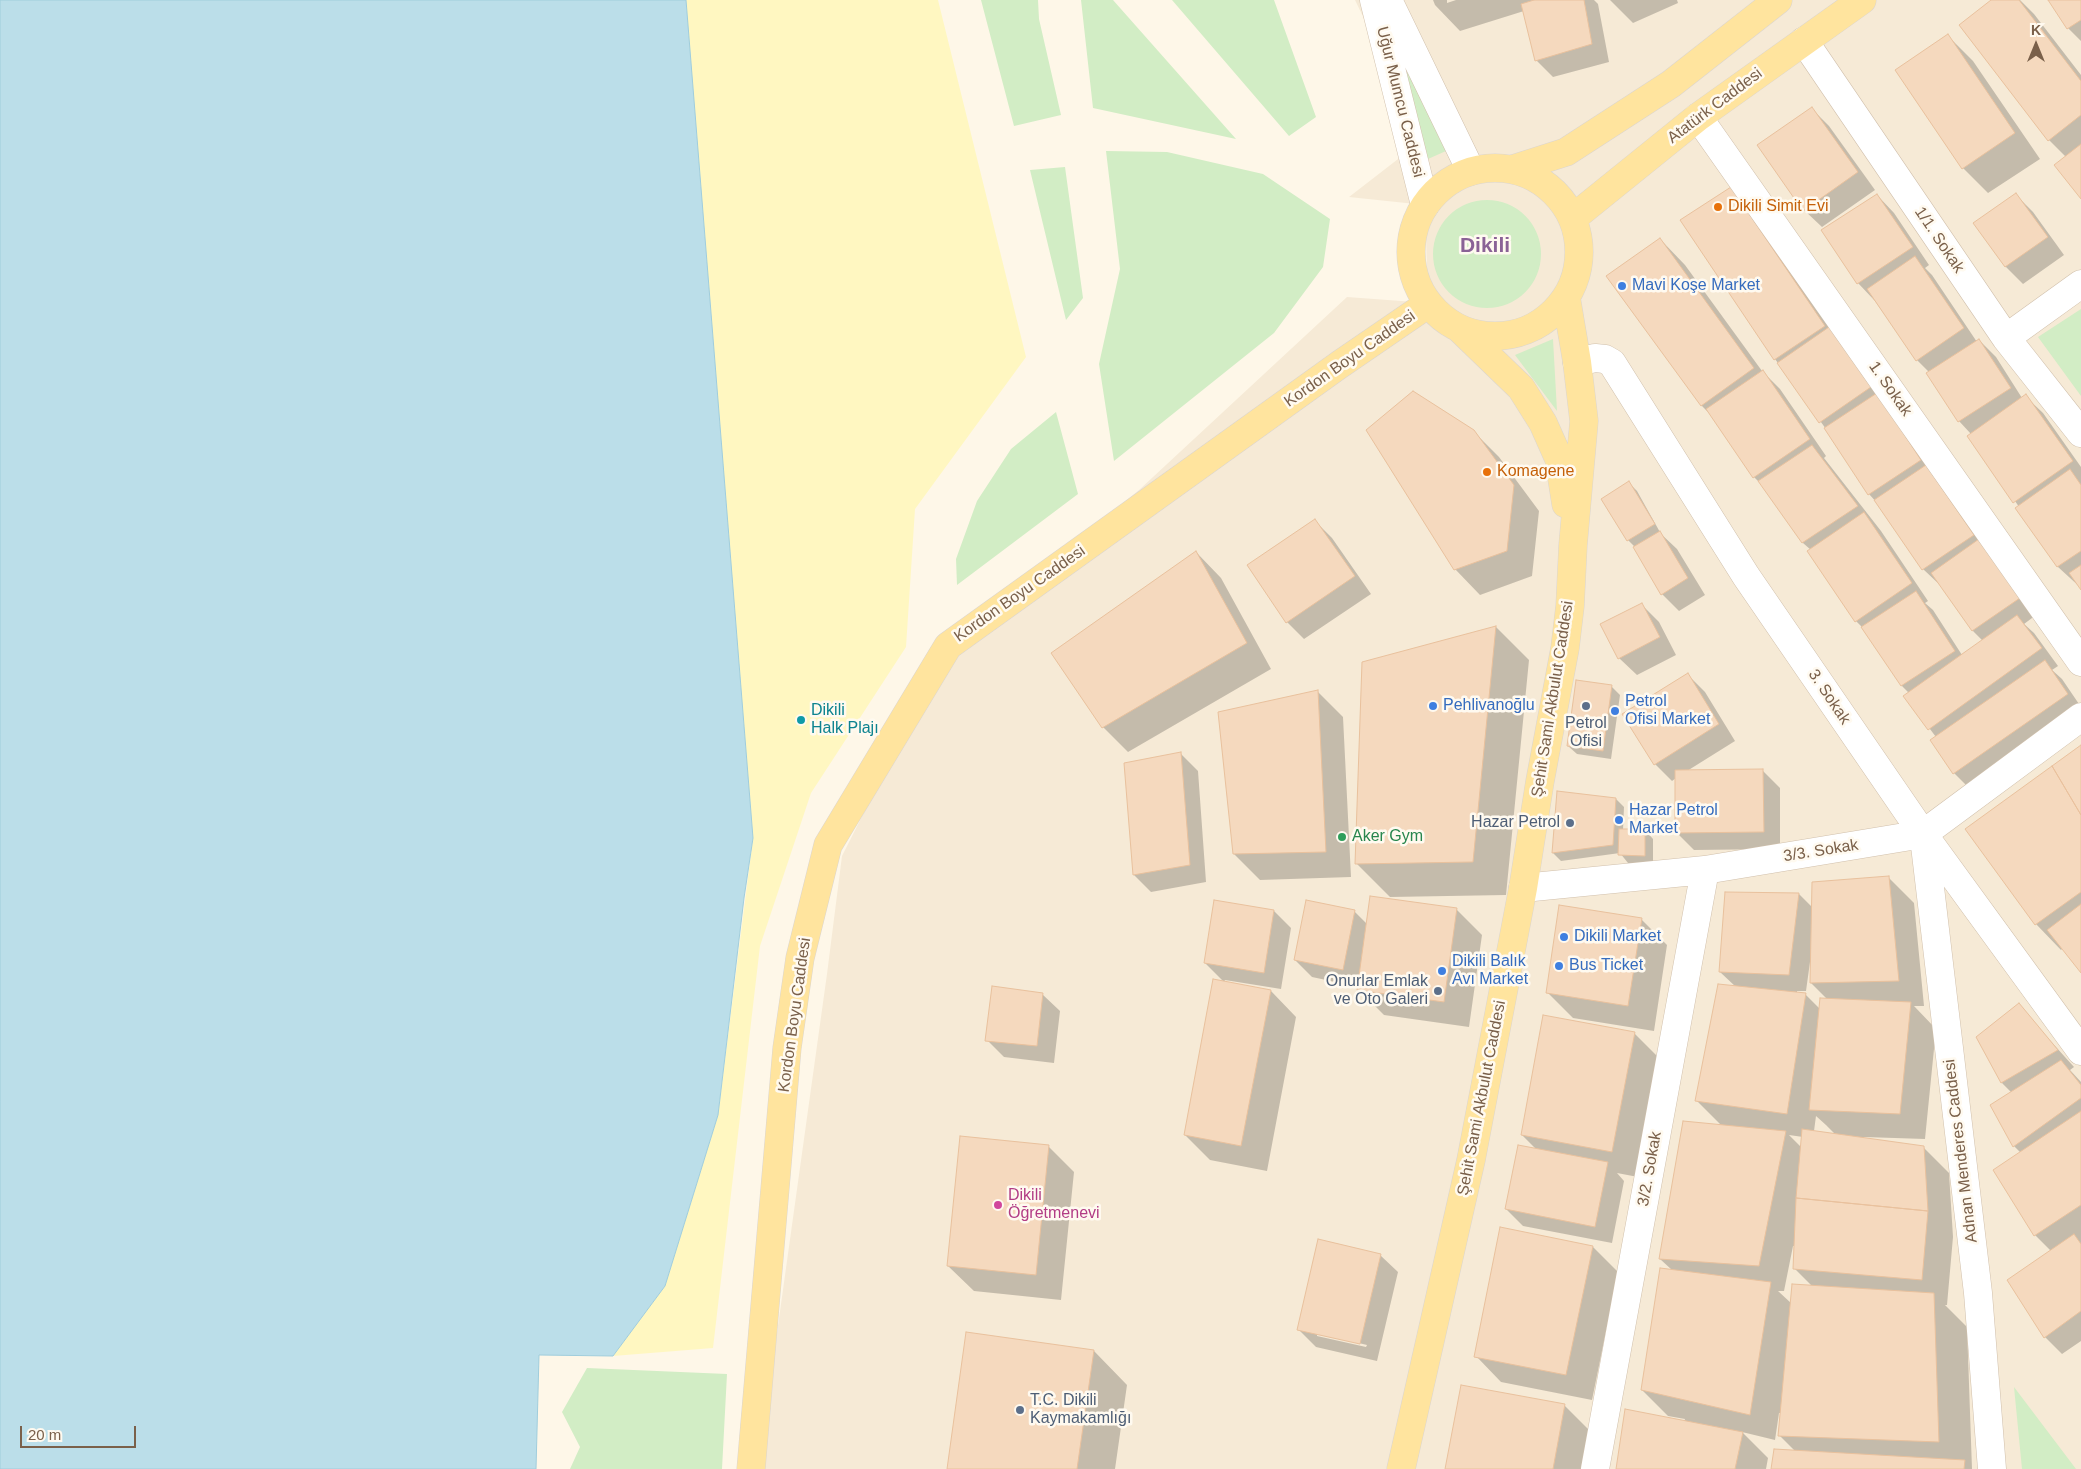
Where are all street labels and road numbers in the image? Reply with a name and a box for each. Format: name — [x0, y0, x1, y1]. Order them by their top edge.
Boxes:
street label: Uğur Mumcu Caddesi — [1372, 25, 1428, 179]
street label: Atatürk Caddesi — [1664, 64, 1766, 148]
street label: 1/1. Sokak — [1910, 203, 1968, 277]
street label: Kordon Boyu Caddesi — [1281, 306, 1419, 412]
street label: 1. Sokak — [1864, 358, 1916, 420]
street label: Kordon Boyu Caddesi — [951, 541, 1089, 647]
street label: Şehit Sami Akbulut Caddesi — [1528, 600, 1578, 798]
street label: 3. Sokak — [1804, 666, 1854, 728]
street label: 3/3. Sokak — [1782, 836, 1860, 866]
street label: Kordon Boyu Caddesi — [775, 937, 815, 1093]
street label: Şehit Sami Akbulut Caddesi — [1454, 999, 1510, 1197]
street label: Adnan Menderes Caddesi — [1940, 1058, 1982, 1244]
street label: 3/2. Sokak — [1634, 1130, 1666, 1208]

